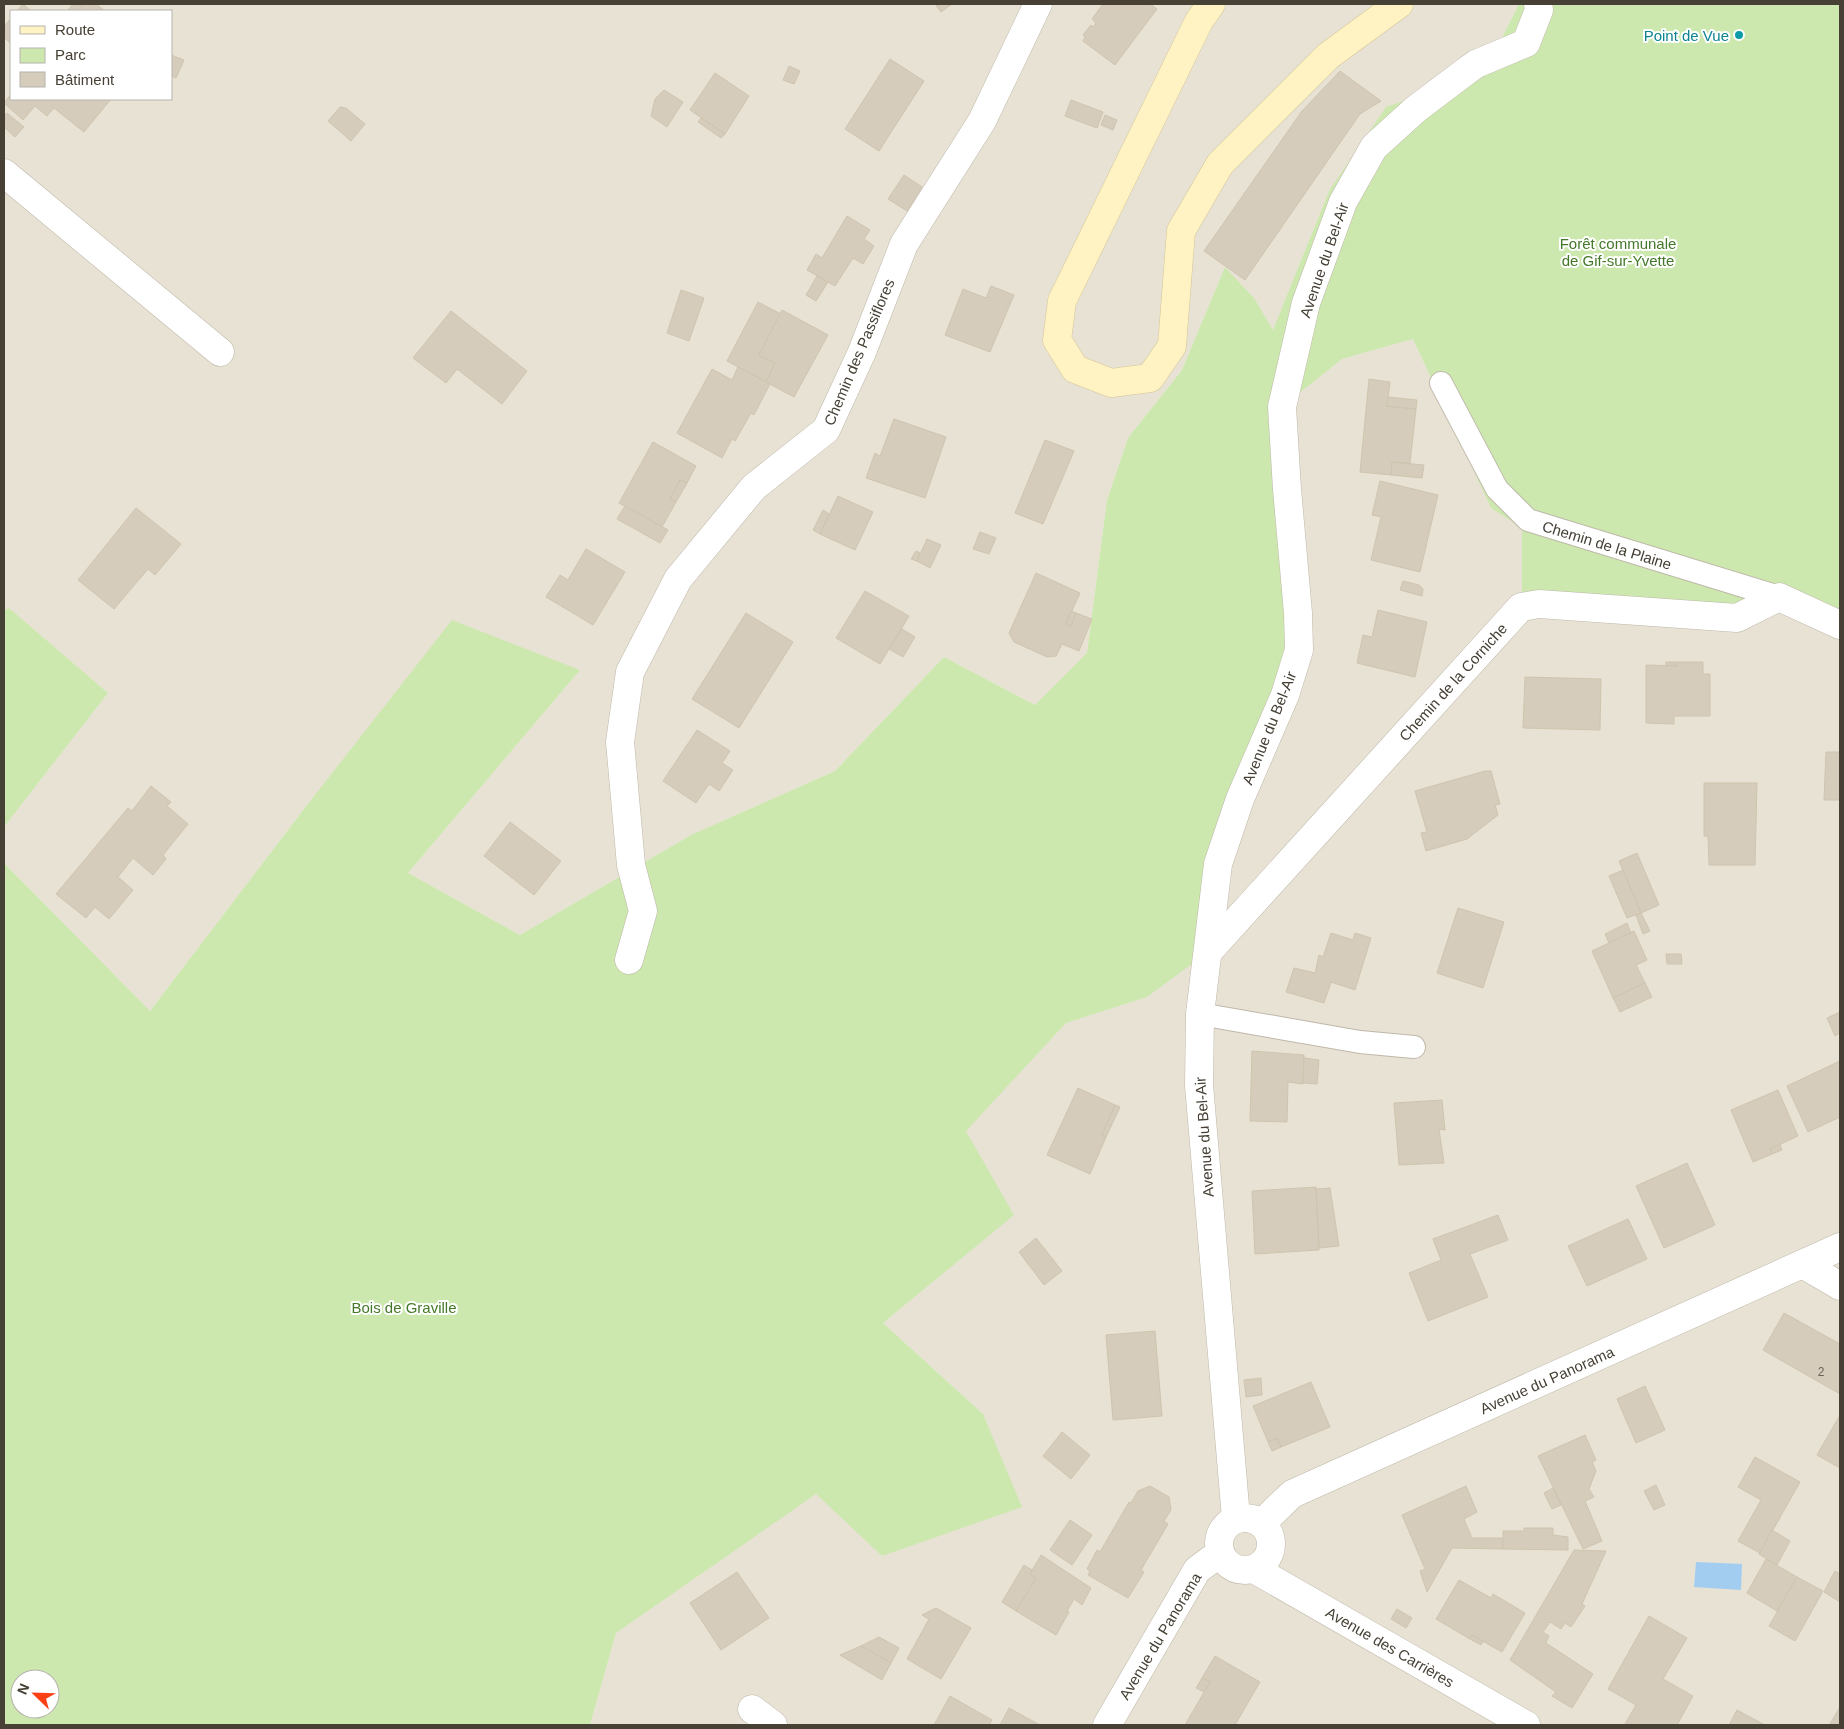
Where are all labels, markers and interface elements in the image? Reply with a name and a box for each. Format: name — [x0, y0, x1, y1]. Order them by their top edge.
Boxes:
legend — [10, 10, 172, 100]
text: Route — [55, 21, 95, 38]
place label: Point de Vue — [1644, 27, 1729, 44]
marker: Point de Vue — [1733, 29, 1745, 41]
text: Parc — [55, 46, 86, 63]
text: Bâtiment — [55, 71, 115, 88]
street label: Avenue du Bel-Air — [1296, 200, 1352, 320]
park label: Forêt communale de Gif-sur-Yvette — [1560, 235, 1676, 269]
street label: Chemin des Passiflores — [820, 276, 898, 428]
street label: Chemin de la Plaine — [1540, 517, 1674, 573]
street label: Chemin de la Corniche — [1396, 620, 1510, 744]
street label: Avenue du Bel-Air — [1239, 669, 1299, 787]
street label: Avenue du Bel-Air — [1191, 1076, 1217, 1198]
park label: Bois de Graville — [351, 1299, 457, 1316]
street label: Avenue du Panorama — [1477, 1343, 1617, 1417]
house number: 2 — [1818, 1365, 1825, 1379]
street label: Avenue du Panorama — [1115, 1569, 1205, 1702]
street label: Avenue des Carrières — [1323, 1603, 1457, 1691]
north arrow — [10, 1669, 60, 1719]
text: N — [14, 1681, 32, 1697]

